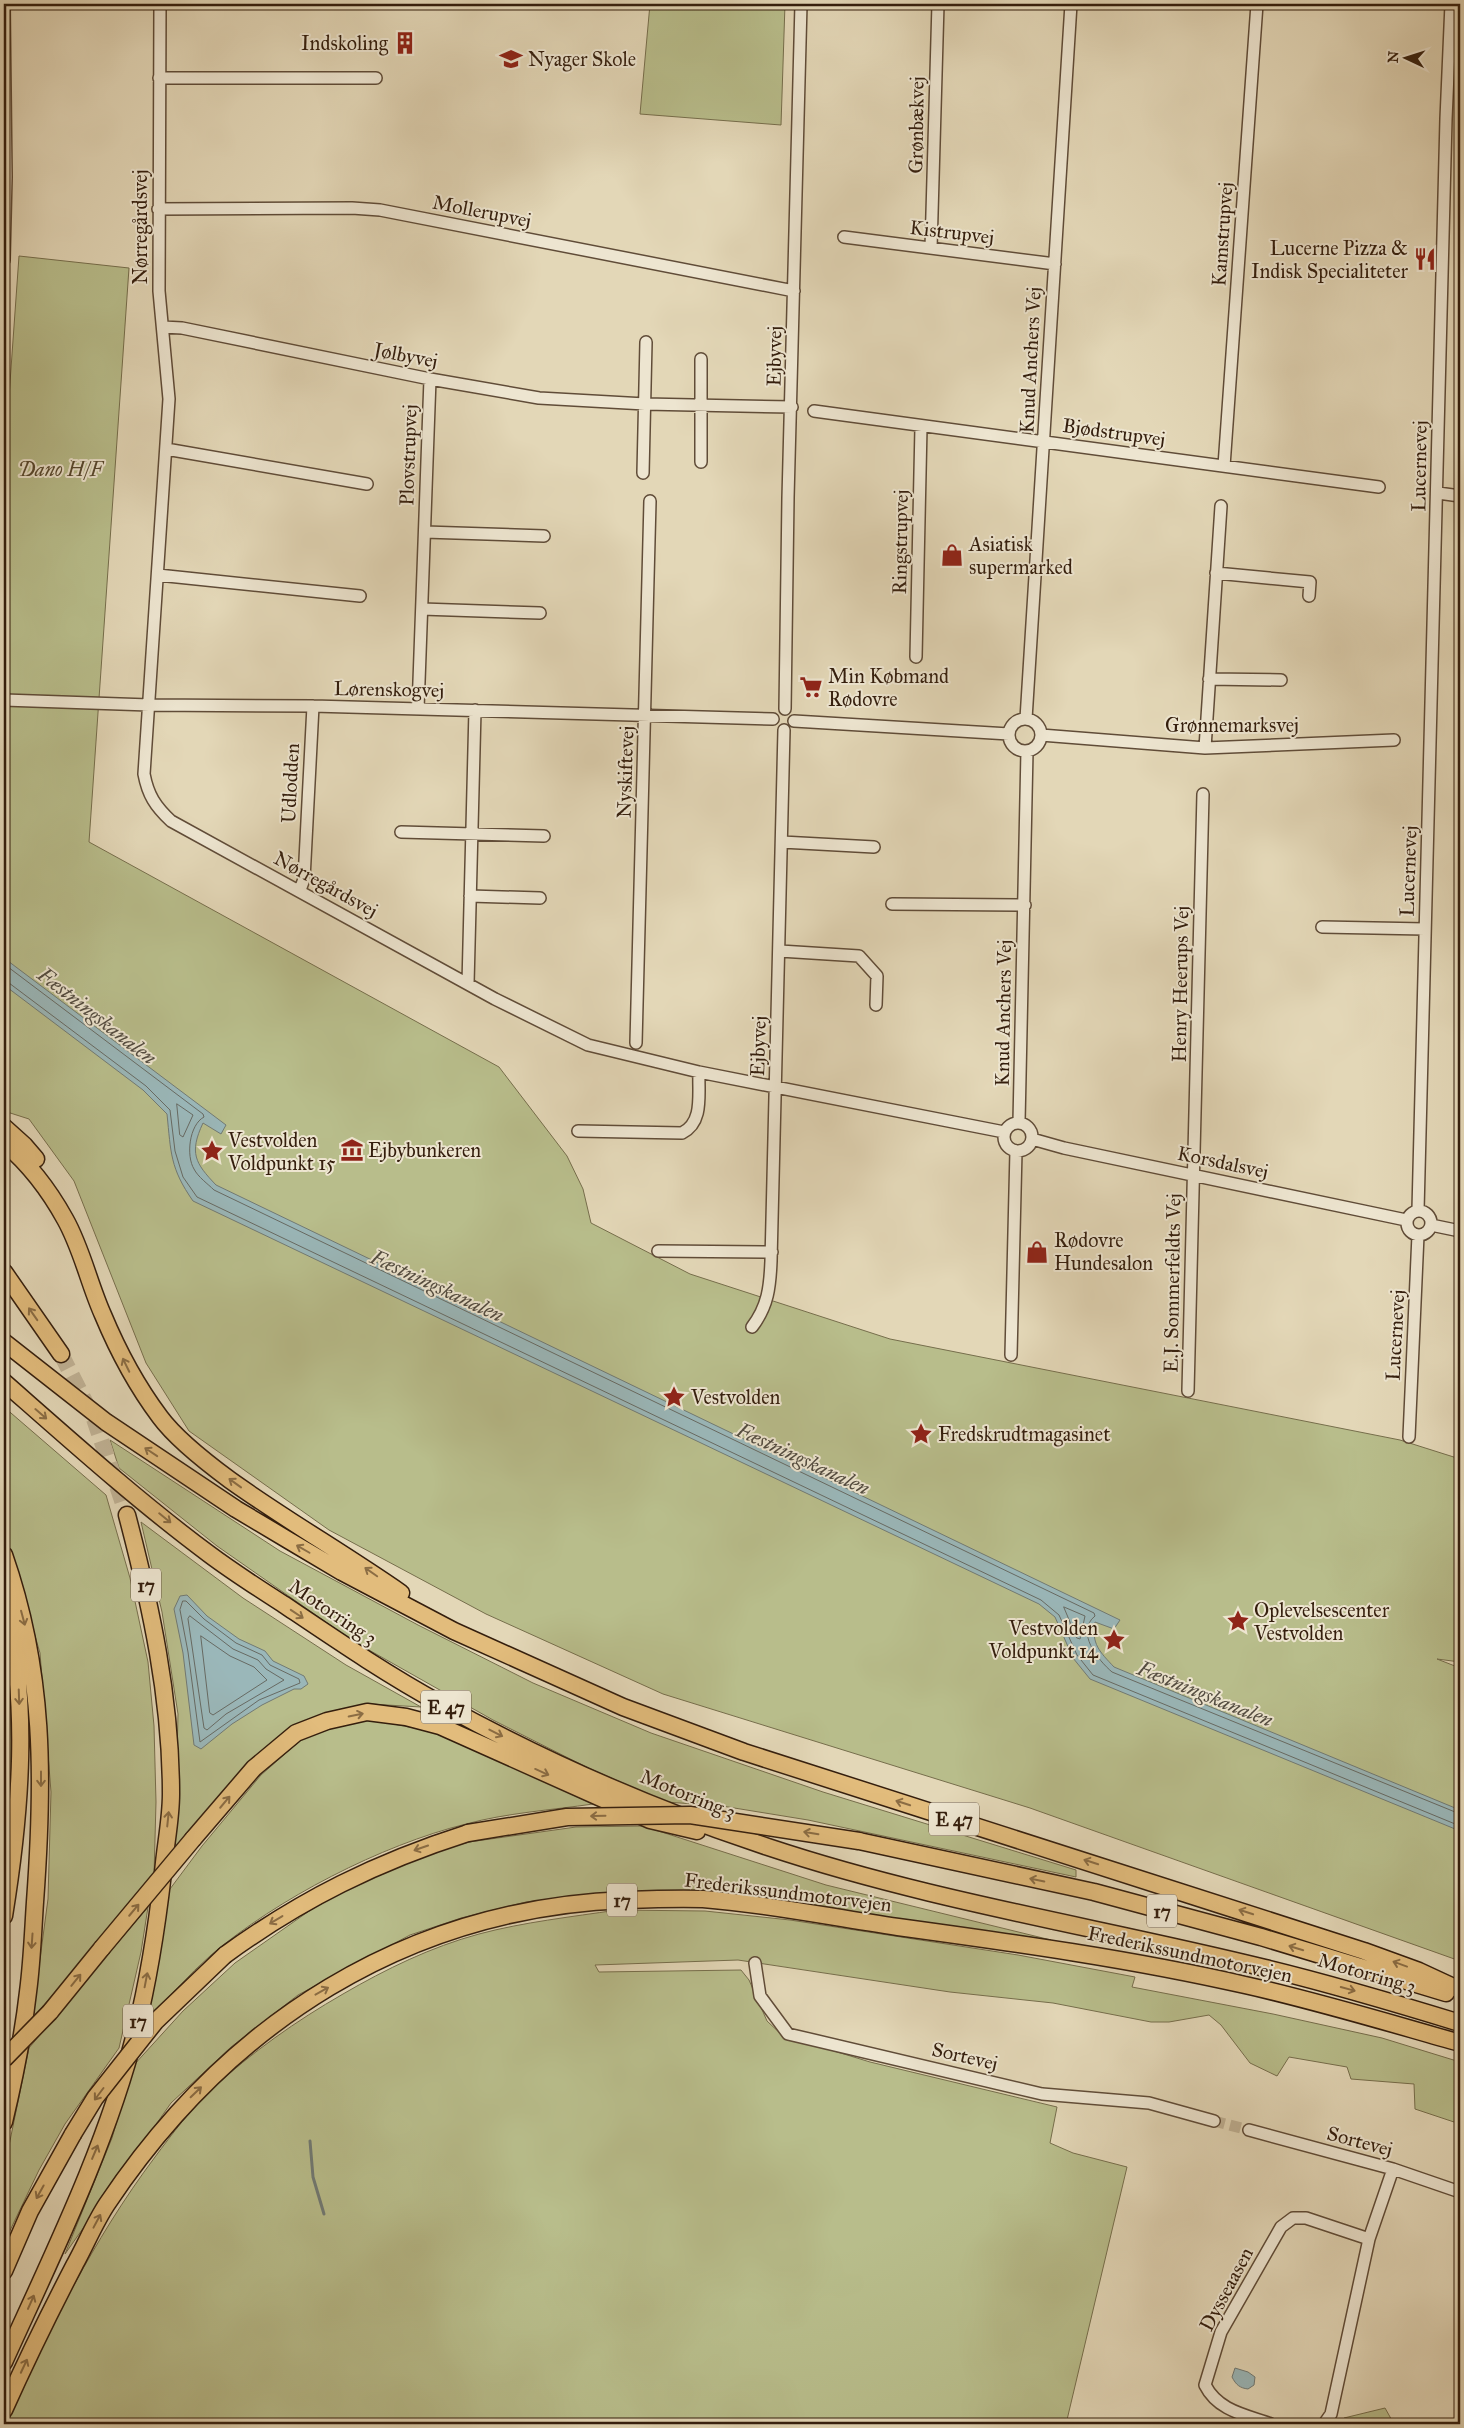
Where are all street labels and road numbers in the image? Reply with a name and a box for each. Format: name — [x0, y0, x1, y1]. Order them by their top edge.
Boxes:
street label: Grønbækvej — [903, 76, 929, 174]
street label: Nørregårdsvej — [128, 169, 153, 285]
street label: Kamstrupvej — [1206, 181, 1238, 287]
street label: Mollerupvej — [430, 190, 534, 232]
street label: Kistrupvej — [908, 215, 996, 249]
street label: Knud Anchers Vej — [1014, 286, 1046, 434]
street label: Ejbyvej — [761, 326, 787, 386]
street label: Jølbyvej — [370, 337, 440, 374]
street label: Plovstrupvej — [394, 404, 422, 506]
street label: Bjødstrupvej — [1061, 413, 1167, 451]
street label: Lucernevej — [1406, 420, 1432, 512]
street label: Ringstrupvej — [887, 489, 914, 595]
street label: Lørenskogvej — [334, 676, 444, 703]
street label: Grønnemarksvej — [1165, 713, 1299, 737]
street label: Nyskiftevej — [611, 725, 639, 819]
street label: Udlodden — [276, 742, 304, 824]
street label: Lucernevej — [1394, 825, 1422, 917]
street label: Nørregårdsvej — [269, 846, 382, 923]
street label: Henry Heerups Vej — [1167, 905, 1193, 1063]
street label: Knud Anchers Vej — [990, 939, 1016, 1087]
street label: Ejbyvej — [745, 1015, 771, 1077]
street label: Korsdalsvej — [1175, 1141, 1271, 1183]
street label: E.J. Sommerfeldts Vej — [1158, 1193, 1187, 1373]
street label: Lucernevej — [1381, 1289, 1409, 1381]
road number: 17 — [131, 1568, 161, 1602]
street label: Motorring 3 — [284, 1574, 381, 1651]
road number: E 47 — [421, 1690, 471, 1724]
street label: Motorring 3 — [636, 1764, 739, 1825]
road number: E 47 — [929, 1802, 979, 1836]
street label: Frederikssundmotorvejen — [683, 1867, 893, 1917]
road number: 17 — [607, 1884, 637, 1916]
road number: 17 — [1147, 1894, 1177, 1928]
street label: Frederikssundmotorvejen — [1085, 1921, 1295, 1987]
street label: Motorring 3 — [1315, 1948, 1419, 1999]
road number: 17 — [123, 2004, 153, 2038]
street label: Sortevej — [930, 2037, 1000, 2075]
street label: Sortevej — [1325, 2121, 1395, 2161]
street label: Dysseaasen — [1194, 2243, 1258, 2335]

